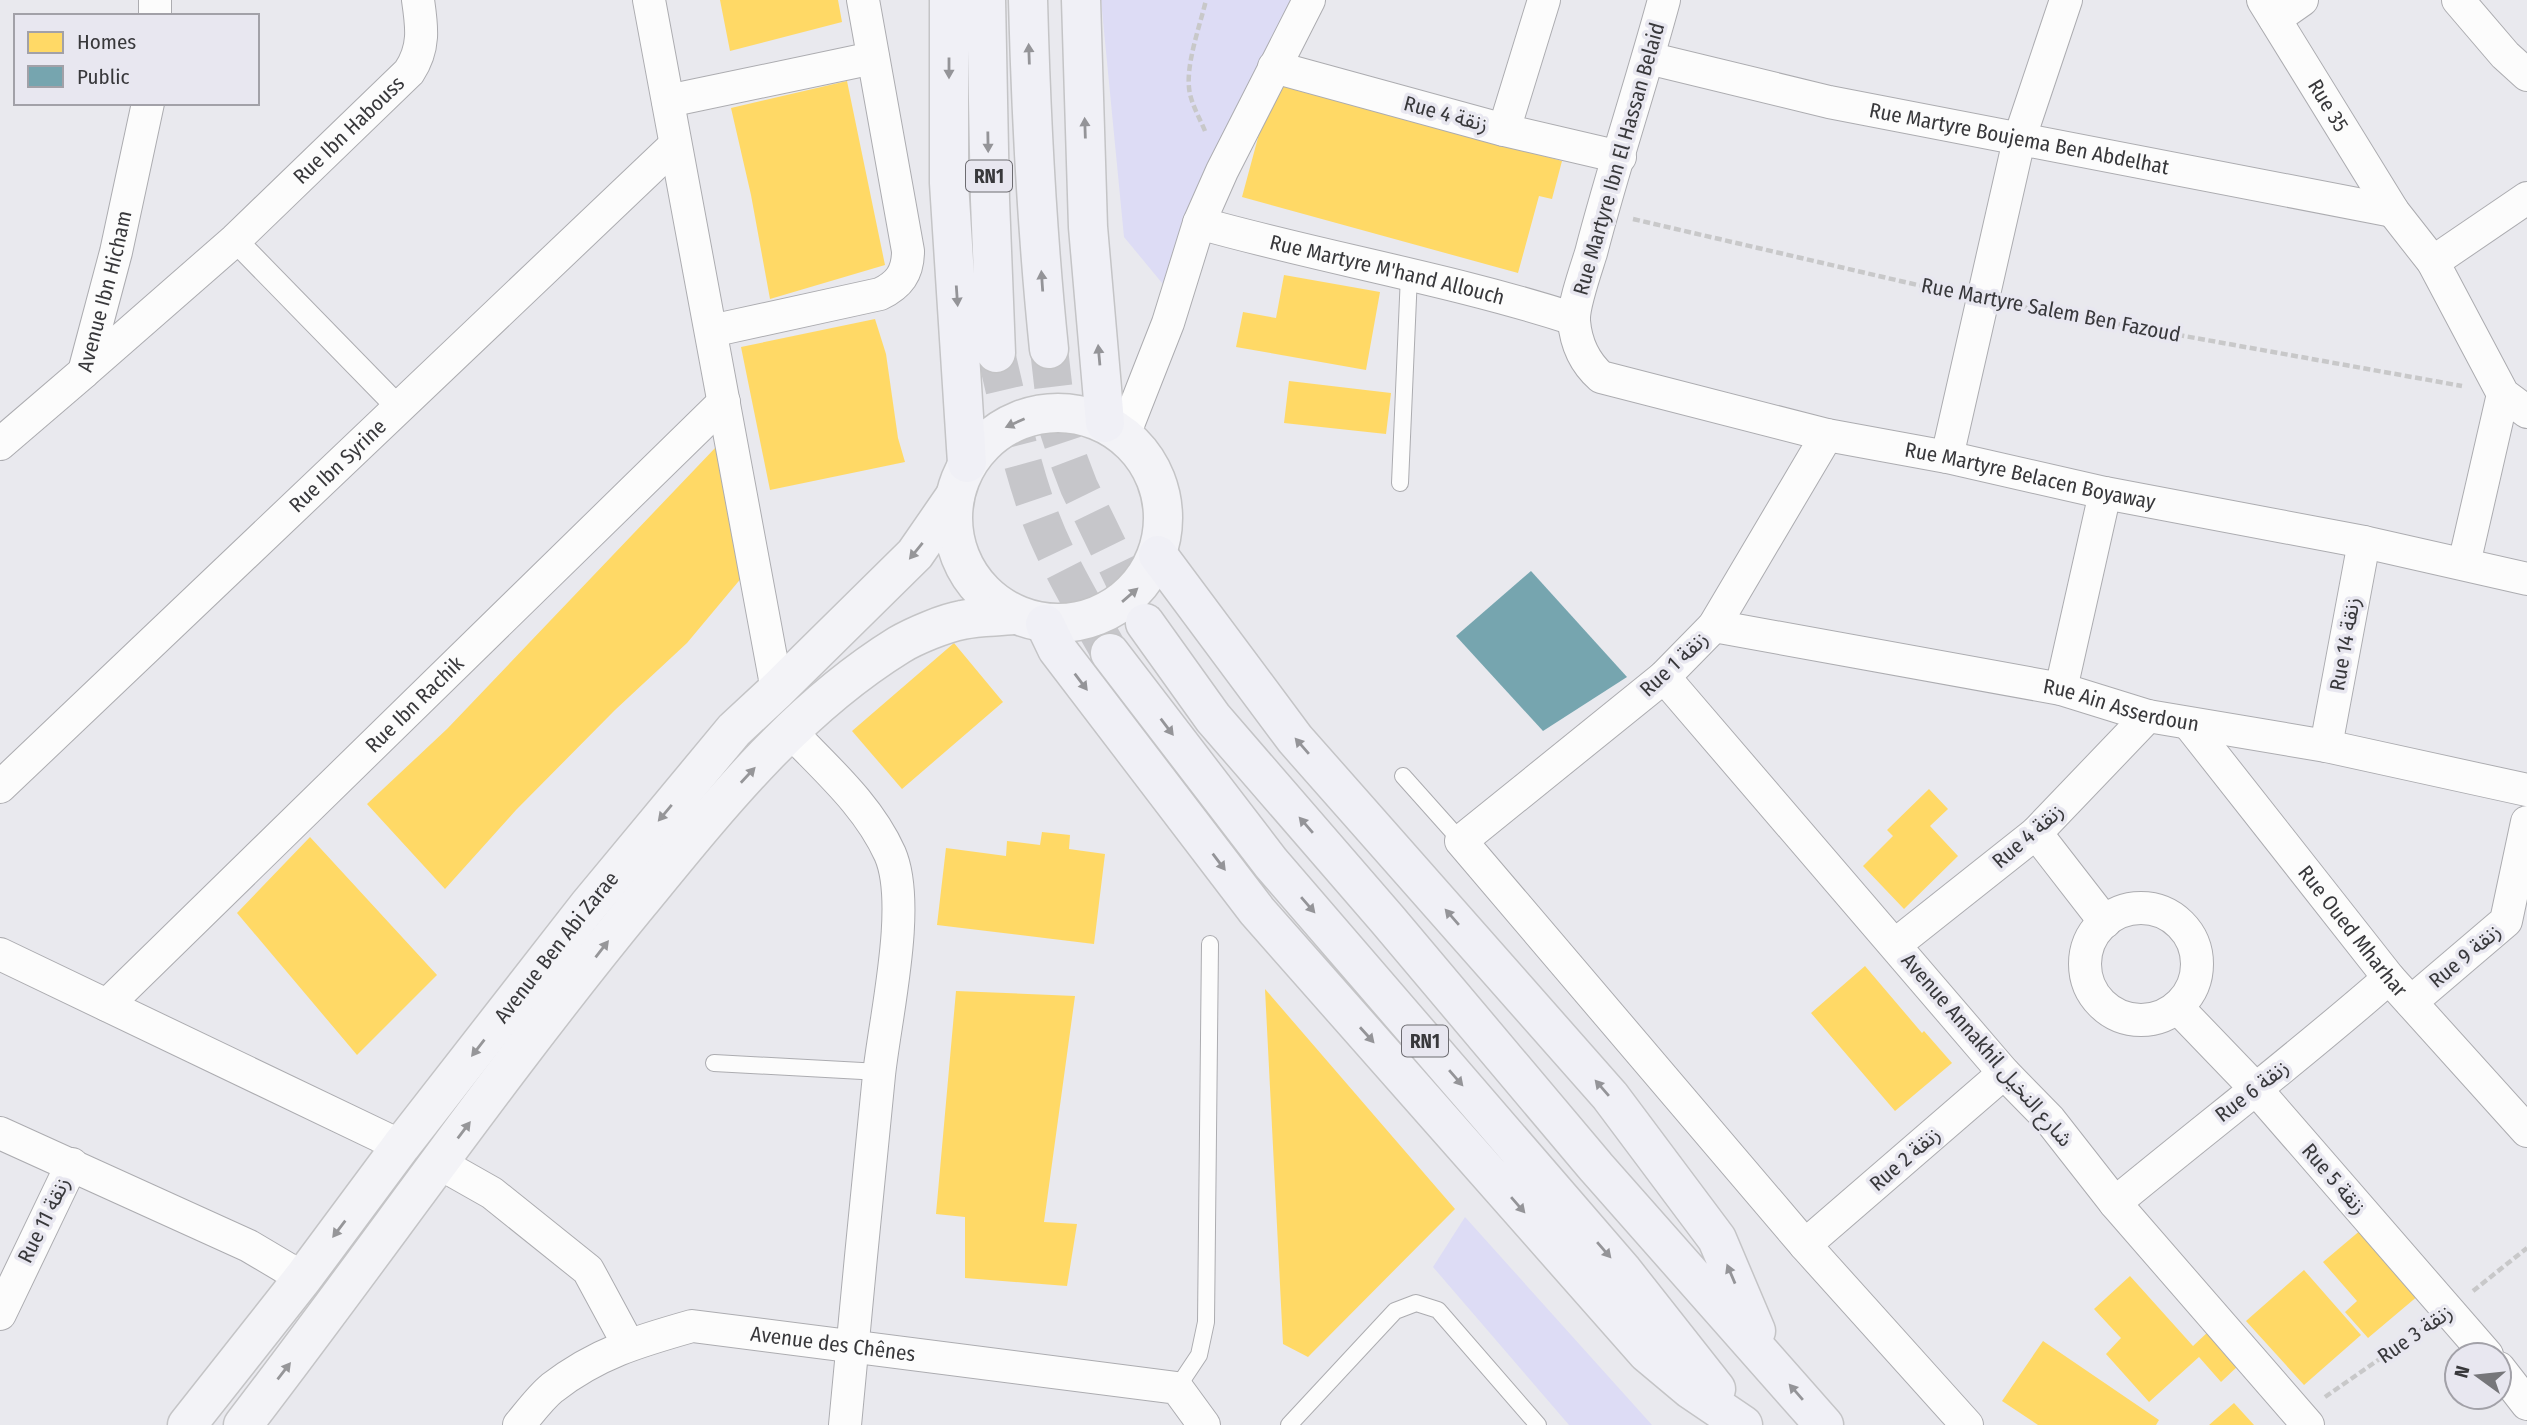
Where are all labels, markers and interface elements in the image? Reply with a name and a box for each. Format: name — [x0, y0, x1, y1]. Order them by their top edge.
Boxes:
legend — [14, 14, 259, 105]
street label: Rue Martyre Ibn El Hassan Belaid — [1568, 20, 1670, 298]
text: Homes — [77, 29, 136, 55]
one-way arrow — [1024, 43, 1035, 65]
one-way arrow — [943, 57, 955, 79]
text: Public — [77, 64, 129, 90]
street label: Rue Ibn Habouss — [288, 70, 410, 189]
street label: Rue 35 — [2302, 75, 2354, 137]
street label: Rue 4 زنقة — [1401, 90, 1491, 138]
street label: Rue Martyre Boujema Ben Abdelhat — [1867, 97, 2171, 180]
one-way arrow — [1079, 117, 1091, 139]
one-way arrow — [983, 131, 994, 153]
road number: RN1 — [966, 160, 1012, 192]
street label: Avenue Ibn Hicham — [72, 208, 137, 375]
street label: Rue Martyre M'hand Allouch — [1267, 229, 1508, 311]
one-way arrow — [1036, 270, 1047, 292]
street label: Rue Martyre Salem Ben Fazoud — [1919, 272, 2183, 348]
one-way arrow — [951, 285, 962, 307]
one-way arrow — [1093, 344, 1104, 366]
street label: Rue Ibn Syrine — [284, 414, 392, 518]
one-way arrow — [1005, 417, 1025, 429]
street label: Rue Martyre Belacen Boyaway — [1903, 437, 2158, 515]
one-way arrow — [908, 542, 923, 560]
one-way arrow — [1121, 587, 1139, 603]
street label: Rue 14 زنقة — [2324, 595, 2366, 693]
street label: Rue 1 زنقة — [1634, 626, 1714, 702]
street label: Rue Ibn Rachik — [360, 651, 469, 758]
one-way arrow — [1074, 672, 1088, 691]
street label: Rue Ain Asserdoun — [2041, 673, 2201, 737]
one-way arrow — [1159, 717, 1174, 735]
one-way arrow — [1294, 737, 1310, 755]
one-way arrow — [740, 767, 756, 784]
street label: Rue 4 زنقة — [1987, 798, 2069, 874]
one-way arrow — [658, 804, 673, 821]
one-way arrow — [1299, 817, 1314, 834]
one-way arrow — [1212, 853, 1227, 871]
street label: Rue Oued Mharhar — [2292, 860, 2413, 1003]
street label: Avenue Ben Abi Zarae — [489, 866, 624, 1028]
one-way arrow — [1300, 897, 1315, 914]
one-way arrow — [1444, 908, 1460, 926]
street label: Rue 9 زنقة — [2424, 918, 2506, 994]
one-way arrow — [594, 940, 609, 957]
street label: Avenue Annakhil شارع النخيل — [1894, 948, 2078, 1154]
one-way arrow — [1359, 1026, 1375, 1044]
road number: RN1 — [1402, 1026, 1448, 1056]
one-way arrow — [471, 1039, 485, 1057]
street label: Rue 6 زنقة — [2210, 1054, 2294, 1128]
one-way arrow — [1448, 1069, 1463, 1086]
one-way arrow — [1595, 1079, 1610, 1096]
one-way arrow — [457, 1121, 471, 1139]
street label: Rue 2 زنقة — [1864, 1121, 1946, 1197]
street label: Rue 5 زنقة — [2296, 1138, 2372, 1220]
street label: Rue 11 زنقة — [12, 1173, 76, 1267]
one-way arrow — [1510, 1196, 1526, 1214]
one-way arrow — [332, 1219, 347, 1237]
one-way arrow — [1596, 1241, 1612, 1259]
one-way arrow — [1726, 1263, 1737, 1284]
street label: Rue 3 زنقة — [2373, 1299, 2457, 1369]
street label: Avenue des Chênes — [749, 1321, 917, 1367]
north arrow — [2443, 1341, 2513, 1411]
one-way arrow — [277, 1362, 291, 1380]
text: N — [2449, 1363, 2475, 1380]
one-way arrow — [1788, 1383, 1804, 1401]

